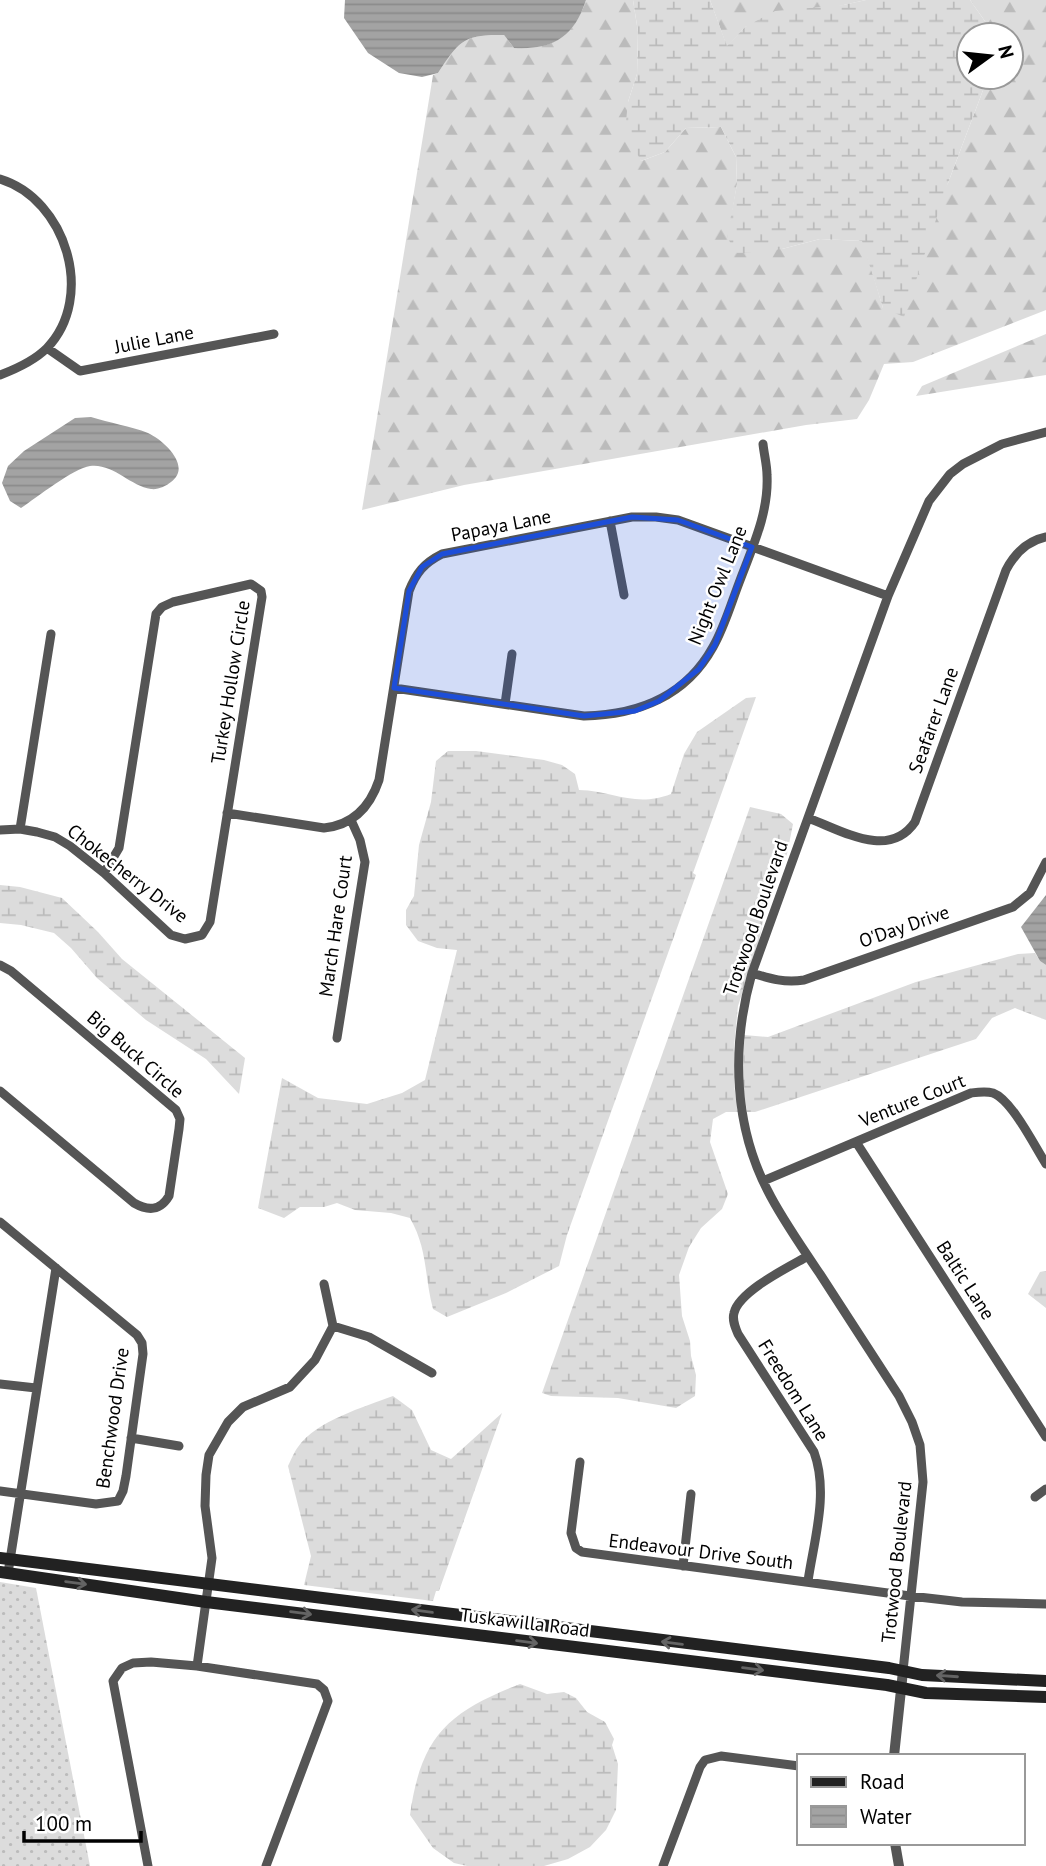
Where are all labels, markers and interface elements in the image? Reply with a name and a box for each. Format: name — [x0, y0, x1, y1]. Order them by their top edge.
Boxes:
north arrow — [955, 21, 1025, 91]
text: N — [993, 42, 1020, 61]
street label: Julie Lane — [111, 320, 196, 359]
street label: Papaya Lane — [449, 504, 553, 546]
street label: Night Owl Lane — [682, 522, 752, 648]
street label: Turkey Hollow Circle — [205, 598, 255, 766]
street label: Seafarer Lane — [903, 664, 963, 776]
street label: Chokecherry Drive — [63, 818, 193, 928]
street label: Trotwood Boulevard — [717, 837, 793, 999]
street label: March Hare Court — [313, 853, 357, 998]
street label: O'Day Drive — [856, 899, 952, 953]
street label: Big Buck Circle — [82, 1005, 190, 1103]
street label: Venture Court — [855, 1068, 969, 1132]
street label: Baltic Lane — [932, 1236, 1000, 1324]
street label: Freedom Lane — [753, 1335, 835, 1445]
street label: Benchwood Drive — [90, 1346, 134, 1490]
street label: Trotwood Boulevard — [876, 1480, 916, 1644]
street label: Endeavour Drive South — [607, 1528, 795, 1574]
one-way arrow — [64, 1577, 86, 1590]
street label: Tuskawilla Road — [459, 1602, 591, 1642]
one-way arrow — [411, 1604, 434, 1617]
one-way arrow — [289, 1606, 312, 1619]
one-way arrow — [515, 1635, 538, 1648]
one-way arrow — [661, 1636, 684, 1649]
one-way arrow — [741, 1663, 763, 1676]
one-way arrow — [936, 1669, 958, 1682]
legend — [797, 1754, 1025, 1845]
text: Road — [860, 1768, 904, 1795]
scale bar — [24, 1800, 142, 1844]
text: Water — [860, 1803, 912, 1830]
text: 100 m — [35, 1810, 92, 1837]

